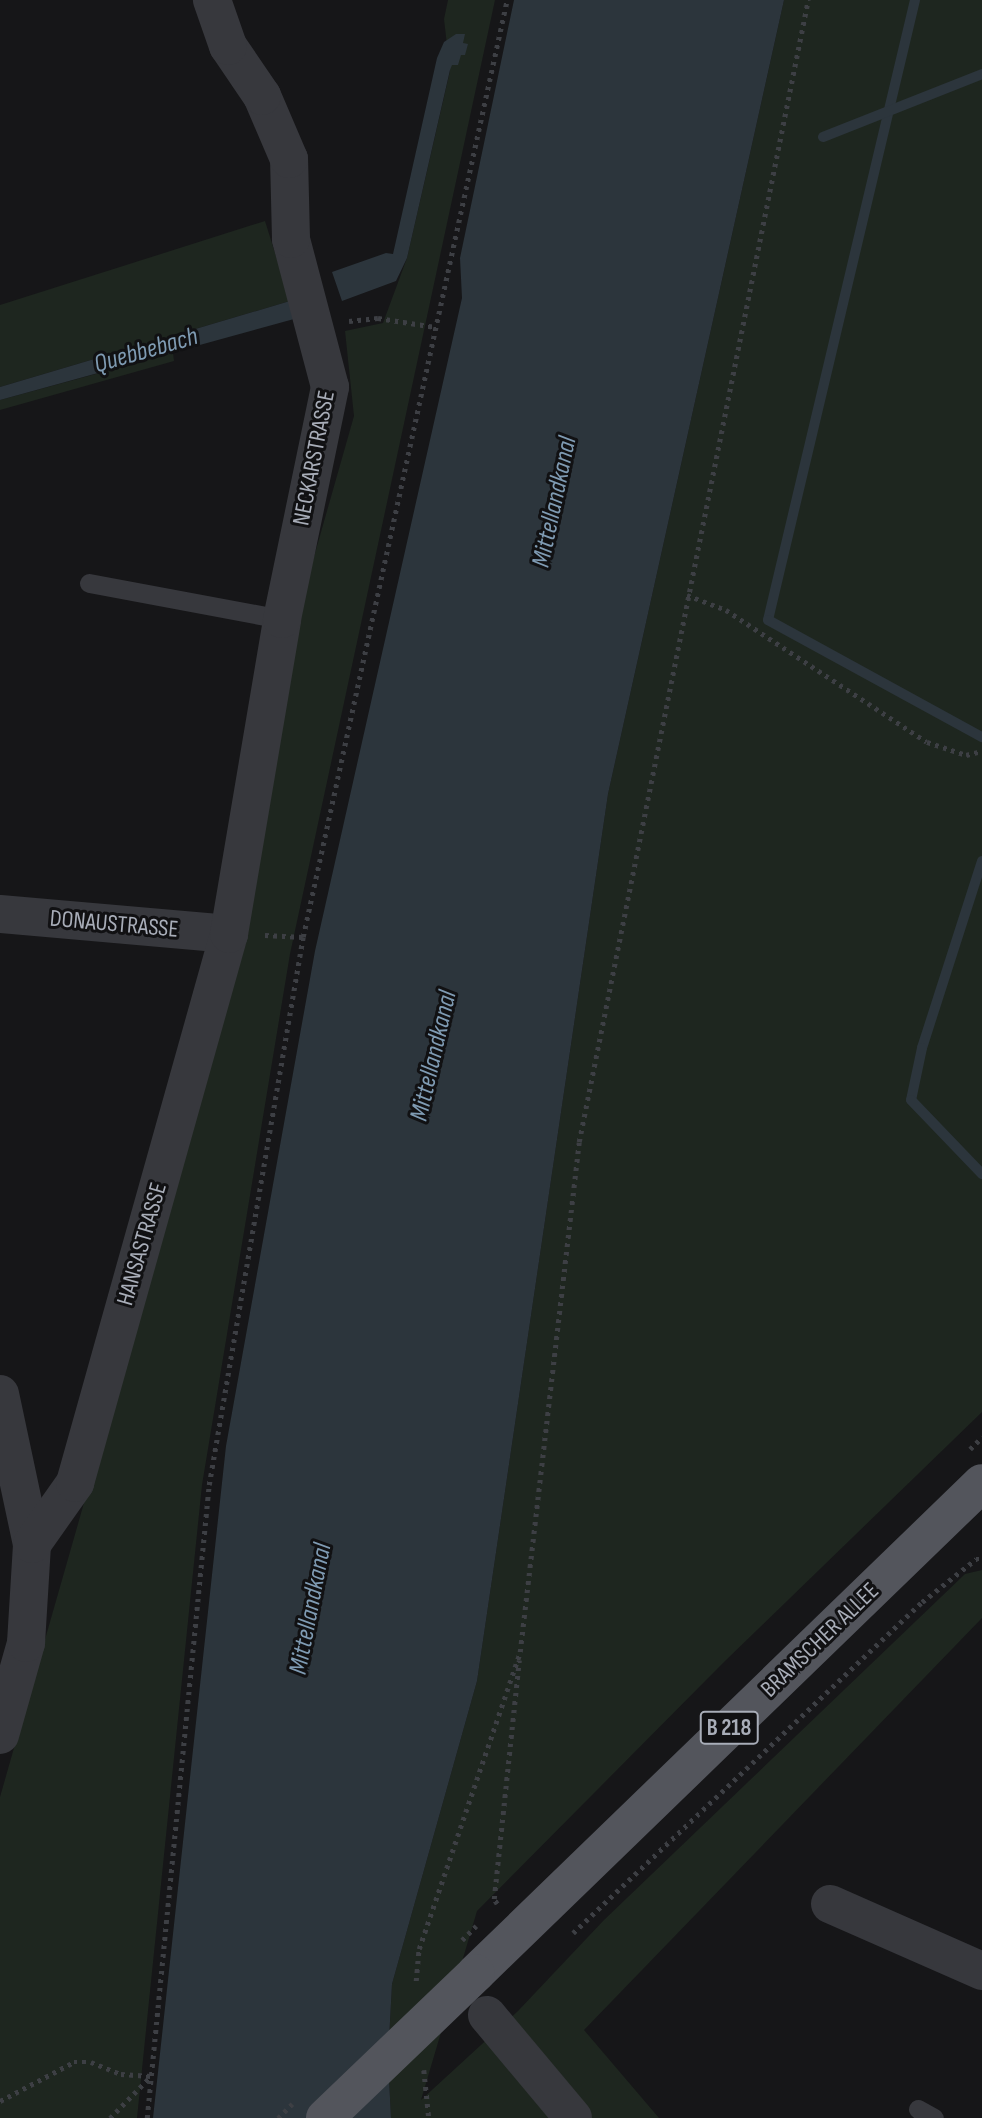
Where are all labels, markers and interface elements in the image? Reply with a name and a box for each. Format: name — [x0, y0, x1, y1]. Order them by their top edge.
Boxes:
water label: Quebbebach — [90, 321, 202, 381]
street label: NECKARSTRASSE — [287, 388, 341, 528]
water label: Mittellandkanal — [526, 434, 584, 570]
street label: DONAUSTRASSE — [49, 904, 179, 944]
water label: Mittellandkanal — [404, 988, 464, 1124]
street label: HANSASTRASSE — [111, 1179, 173, 1309]
water label: Mittellandkanal — [283, 1541, 339, 1677]
street label: BRAMSCHER ALLEE — [755, 1577, 885, 1703]
road number: B 218 — [699, 1708, 759, 1748]

